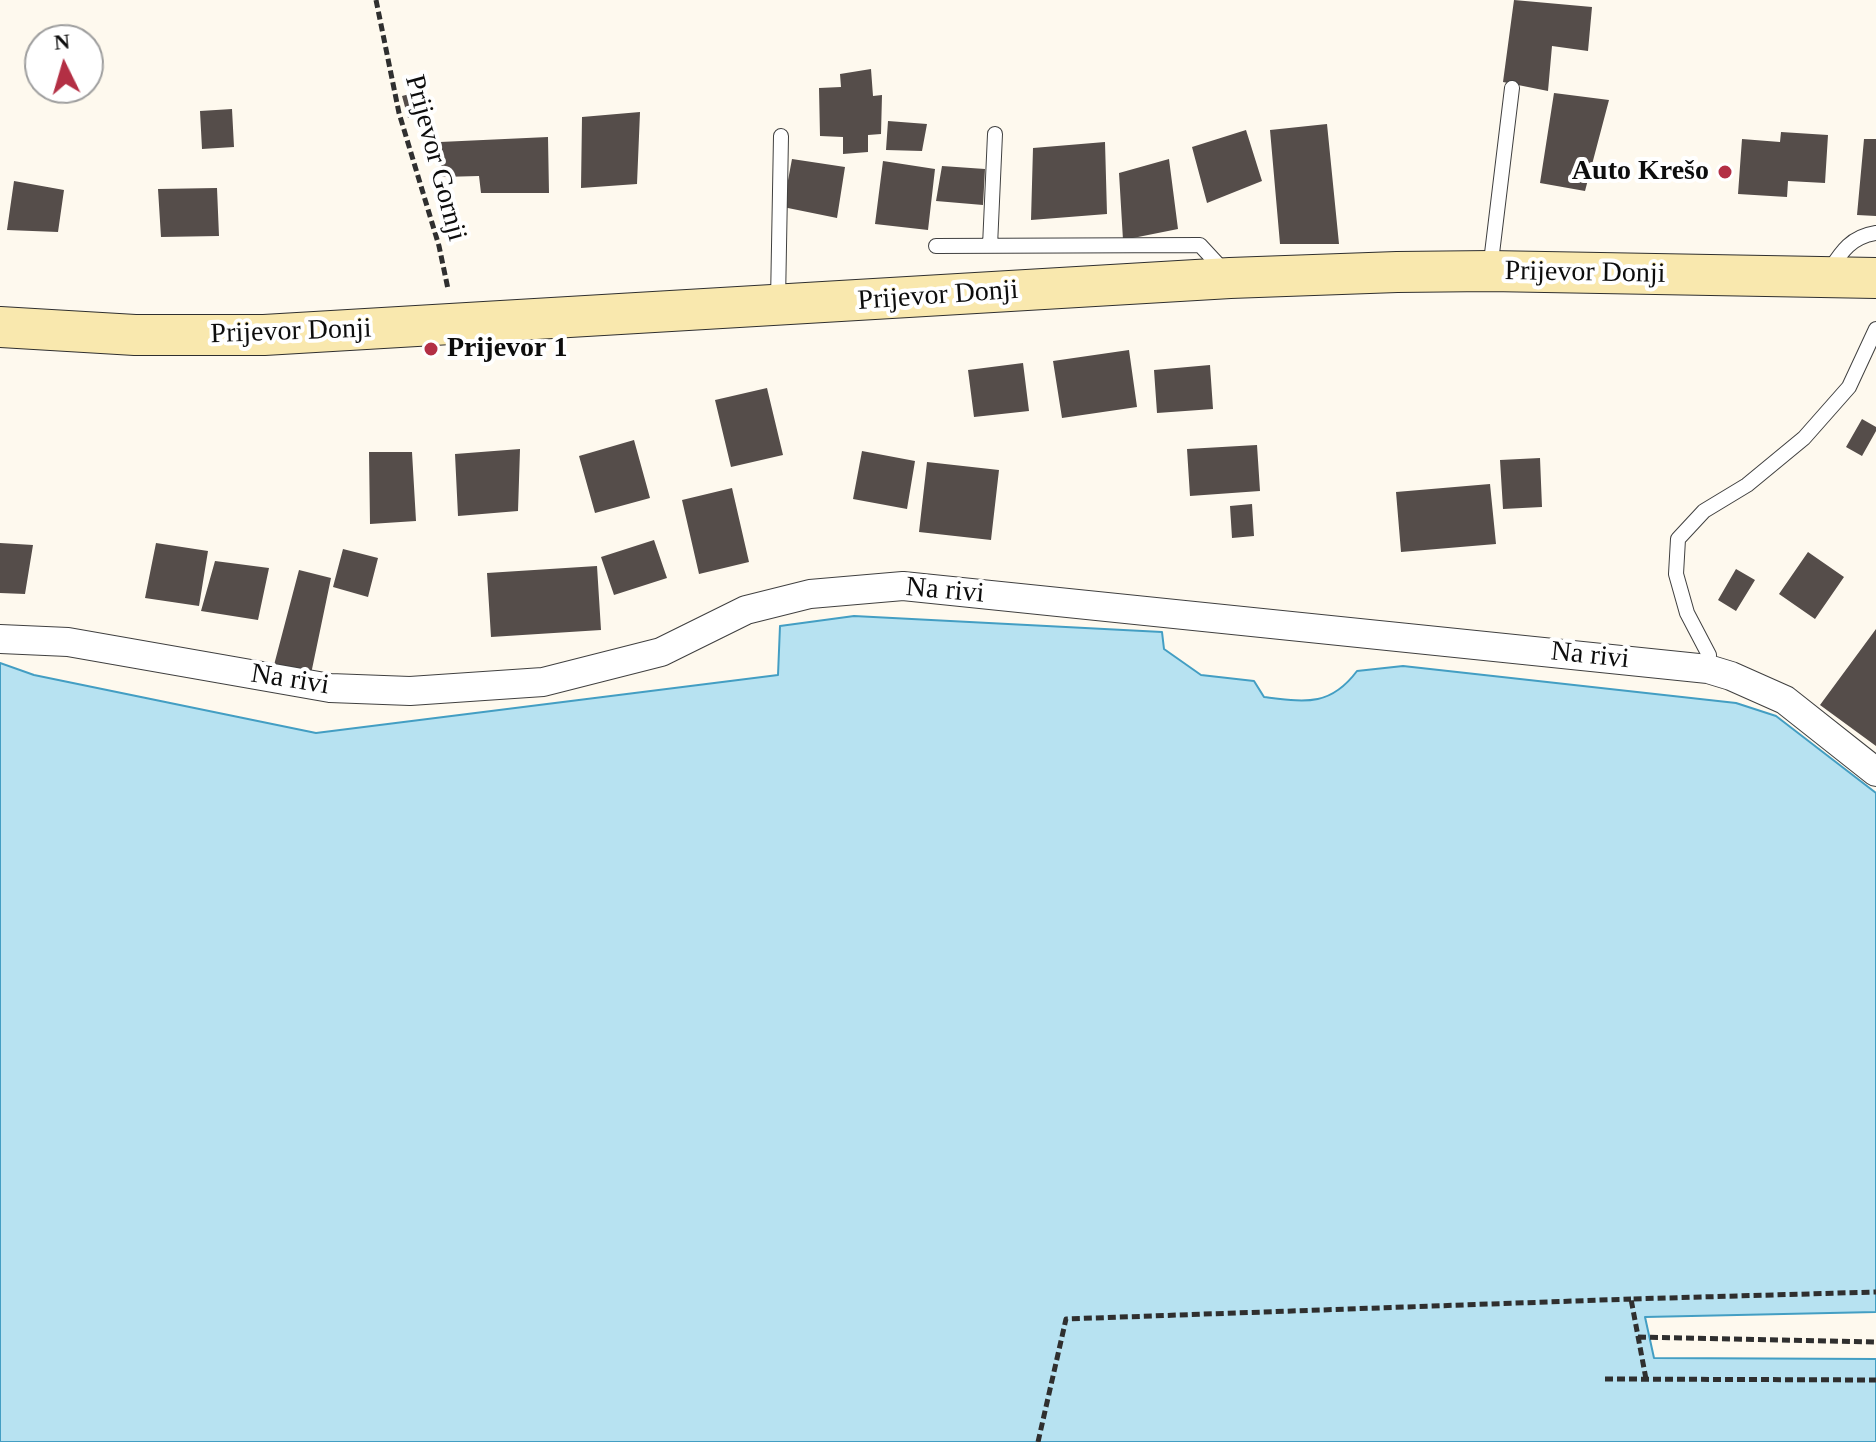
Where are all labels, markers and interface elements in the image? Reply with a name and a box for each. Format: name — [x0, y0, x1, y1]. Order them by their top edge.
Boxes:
north arrow — [24, 24, 104, 104]
text: N — [53, 28, 71, 55]
street label: Prijevor Gornji — [397, 71, 473, 245]
place label: Auto Krešo — [1572, 155, 1709, 189]
marker: Auto Krešo — [1716, 163, 1734, 181]
street label: Prijevor Donji — [1504, 255, 1666, 291]
street label: Prijevor Donji — [857, 274, 1019, 318]
street label: Prijevor Donji — [210, 312, 372, 352]
place label: Prijevor 1 — [447, 332, 567, 366]
marker: Prijevor 1 — [422, 340, 440, 358]
street label: Na rivi — [904, 571, 986, 611]
street label: Na rivi — [1549, 635, 1631, 677]
street label: Na rivi — [249, 657, 331, 703]

